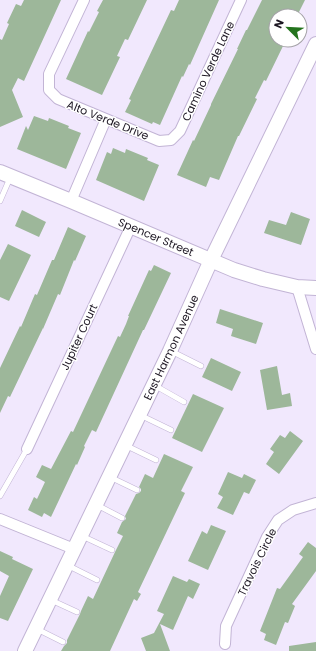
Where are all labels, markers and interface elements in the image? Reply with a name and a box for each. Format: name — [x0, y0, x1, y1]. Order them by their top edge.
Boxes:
north arrow — [268, 8, 308, 48]
text: N — [270, 17, 288, 31]
street label: Camino Verde Lane — [178, 18, 238, 124]
street label: Alto Verde Drive — [65, 96, 152, 144]
street label: Spencer Street — [116, 214, 196, 260]
street label: East Harmon Avenue — [139, 292, 202, 403]
street label: Jupiter Court — [57, 301, 101, 373]
street label: Travois Circle — [234, 525, 280, 599]

